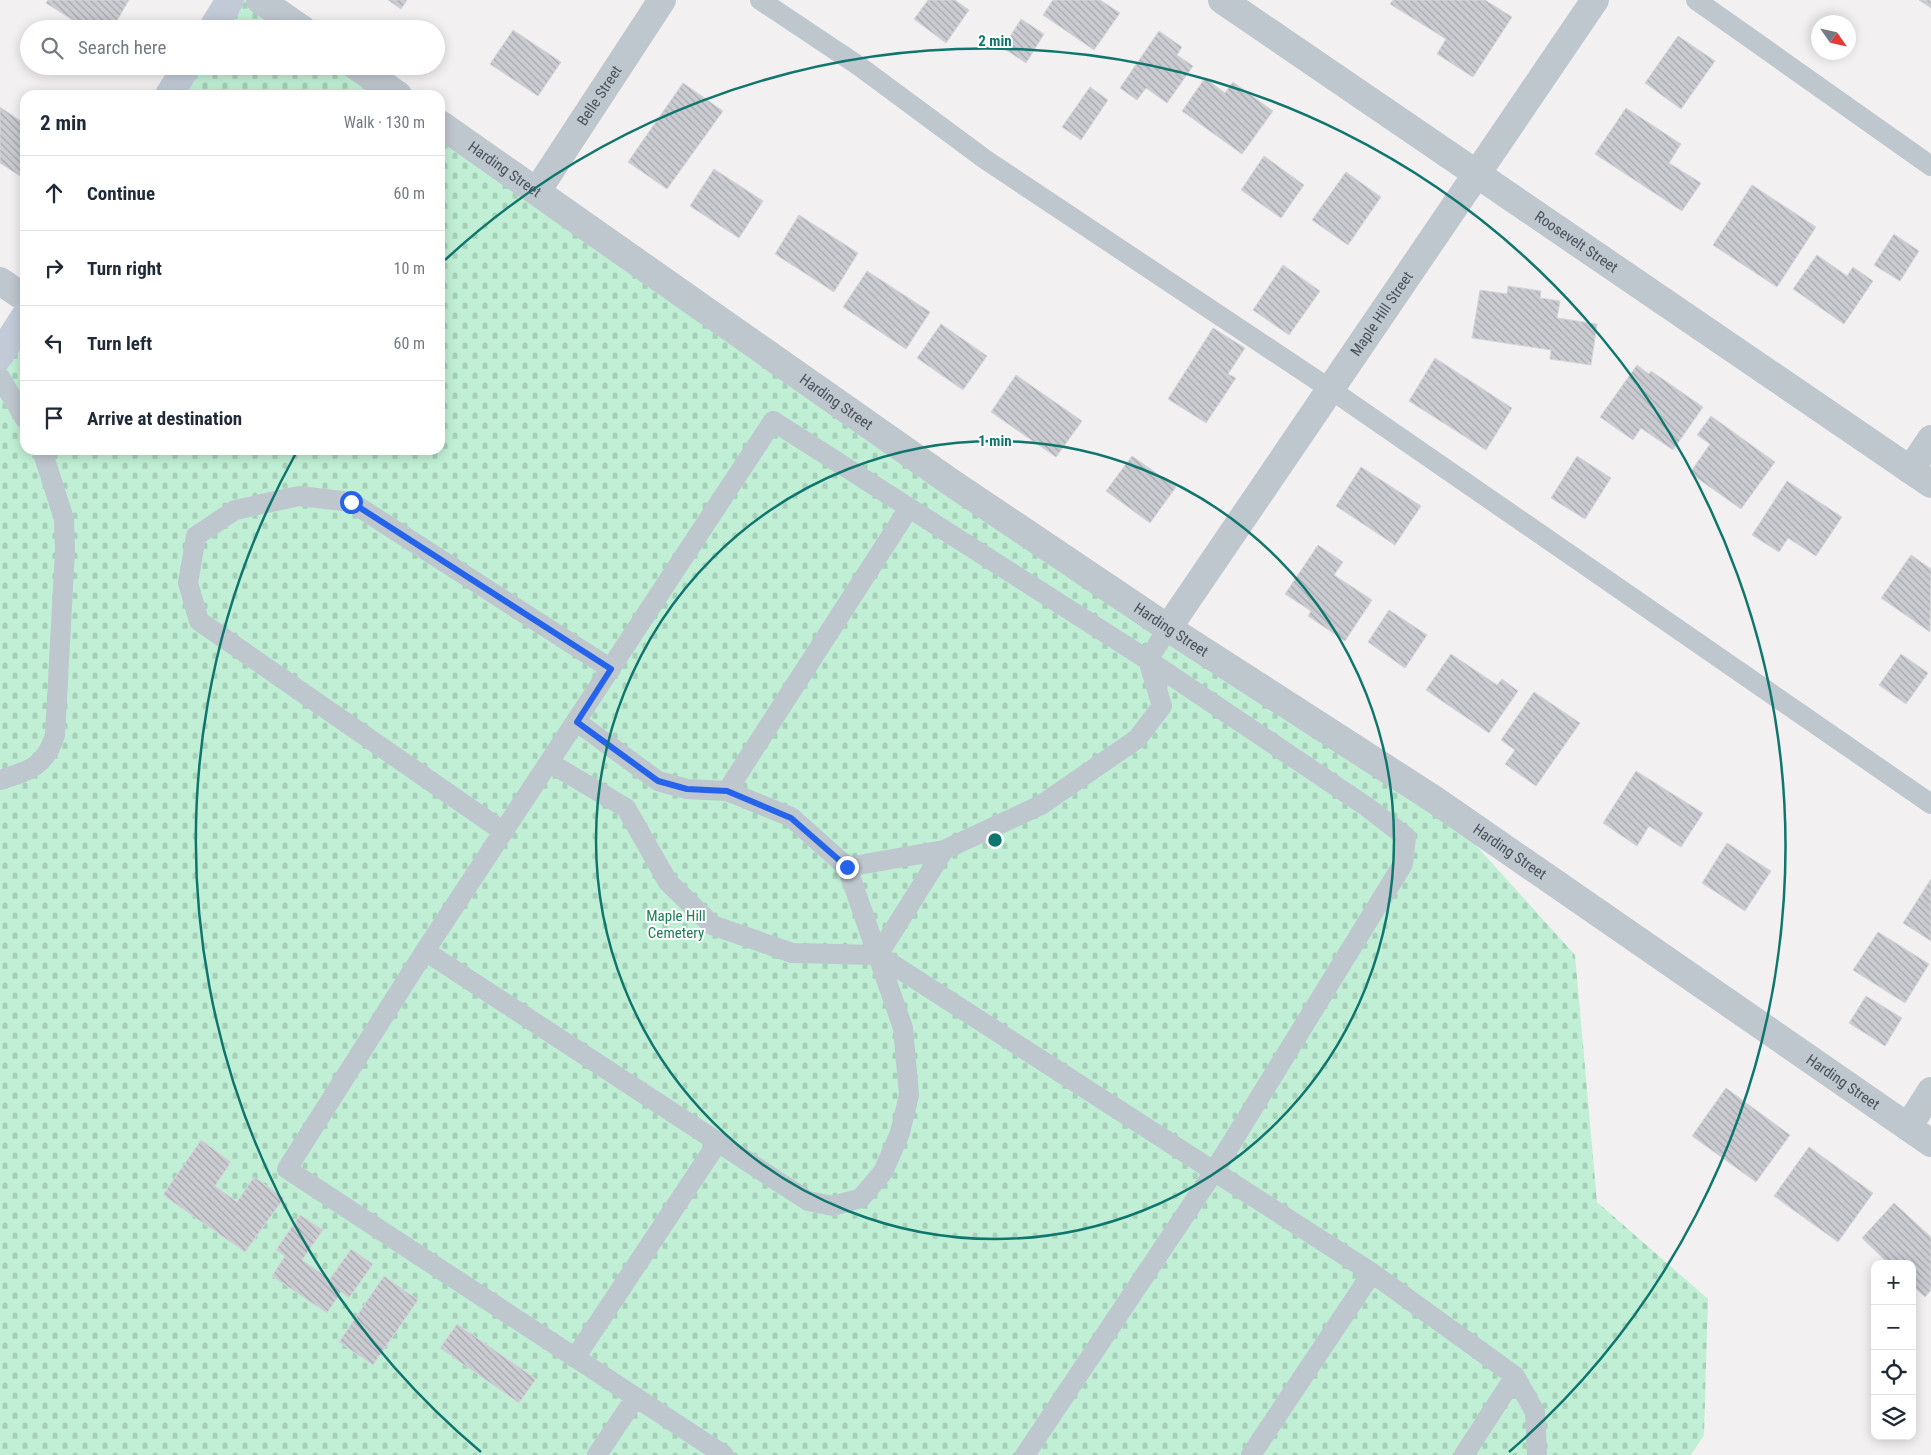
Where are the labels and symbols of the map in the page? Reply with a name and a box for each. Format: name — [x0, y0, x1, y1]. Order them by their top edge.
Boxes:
north arrow — [1811, 15, 1856, 60]
text: 2 min — [978, 32, 1012, 50]
street label: Belle Street — [573, 62, 626, 129]
street label: Harding Street — [465, 138, 545, 201]
street label: Roosevelt Street — [1531, 207, 1621, 277]
street label: Maple Hill Street — [1347, 268, 1417, 359]
street label: Harding Street — [796, 370, 876, 434]
text: 1 min — [978, 432, 1012, 450]
route start — [340, 491, 363, 514]
street label: Harding Street — [1131, 599, 1212, 661]
street label: Harding Street — [1470, 820, 1550, 883]
centre of rings — [986, 831, 1004, 849]
route end — [836, 856, 859, 879]
park label: Maple Hill Cemetery — [646, 907, 706, 942]
street label: Harding Street — [1803, 1050, 1883, 1114]

